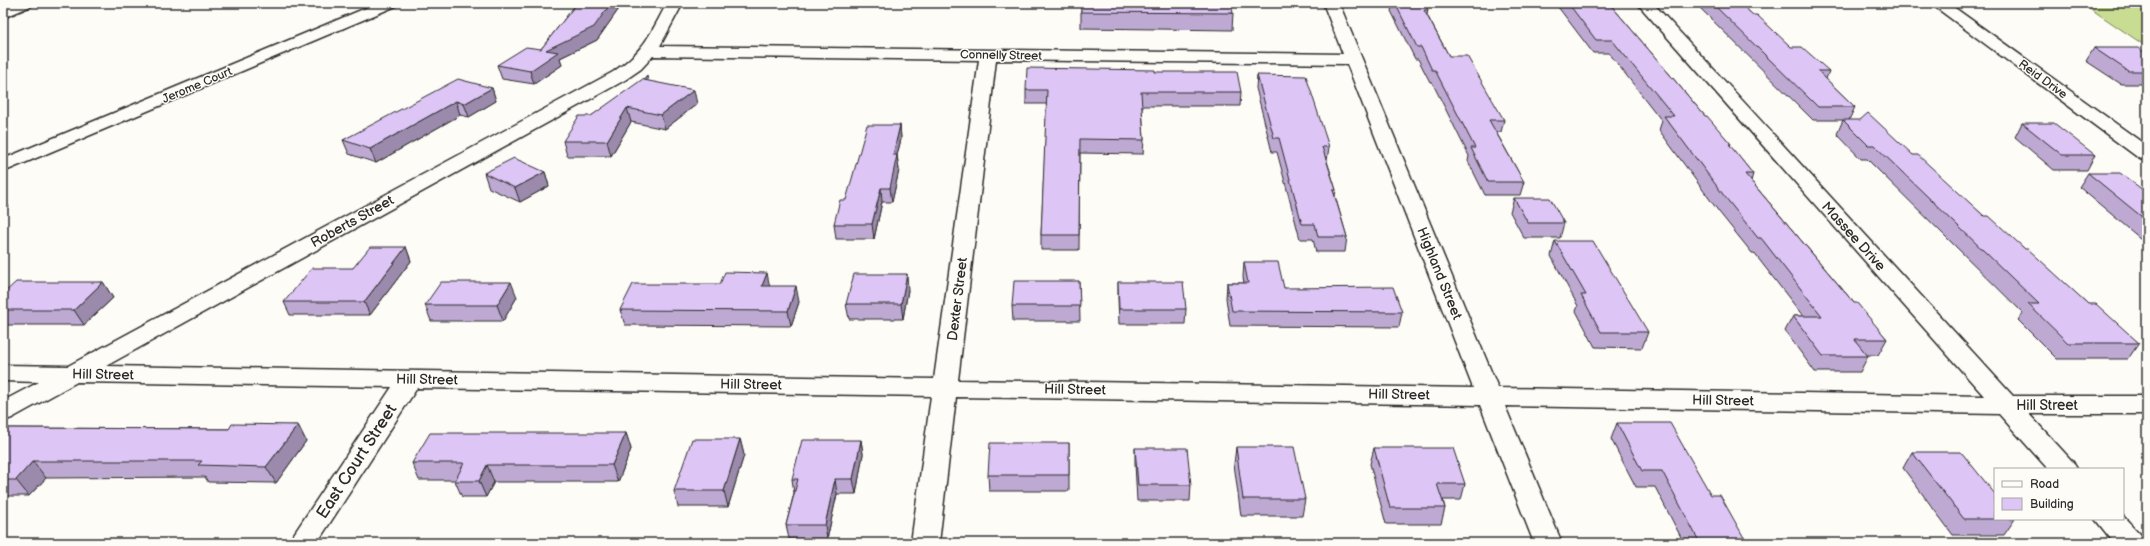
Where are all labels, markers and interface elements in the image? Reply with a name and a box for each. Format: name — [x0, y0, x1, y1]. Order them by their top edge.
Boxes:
street label: Connelly Street — [960, 47, 1042, 64]
street label: Reid Drive — [2015, 57, 2070, 102]
street label: Jerome Court — [160, 64, 235, 107]
street label: Roberts Street — [308, 191, 397, 251]
street label: Massee Drive — [1818, 198, 1889, 274]
street label: Highland Street — [1413, 225, 1466, 323]
street label: Dexter Street — [944, 256, 971, 342]
street label: Hill Street — [72, 365, 135, 384]
street label: Hill Street — [396, 370, 459, 389]
street label: Hill Street — [720, 375, 783, 394]
street label: Hill Street — [1044, 380, 1107, 399]
street label: Hill Street — [1368, 385, 1431, 404]
street label: Hill Street — [1692, 391, 1755, 410]
street label: Hill Street — [2016, 397, 2079, 414]
street label: East Court Street — [312, 400, 402, 523]
legend — [1994, 468, 2124, 520]
text: Road — [2030, 477, 2059, 492]
text: Building — [2030, 497, 2074, 512]

